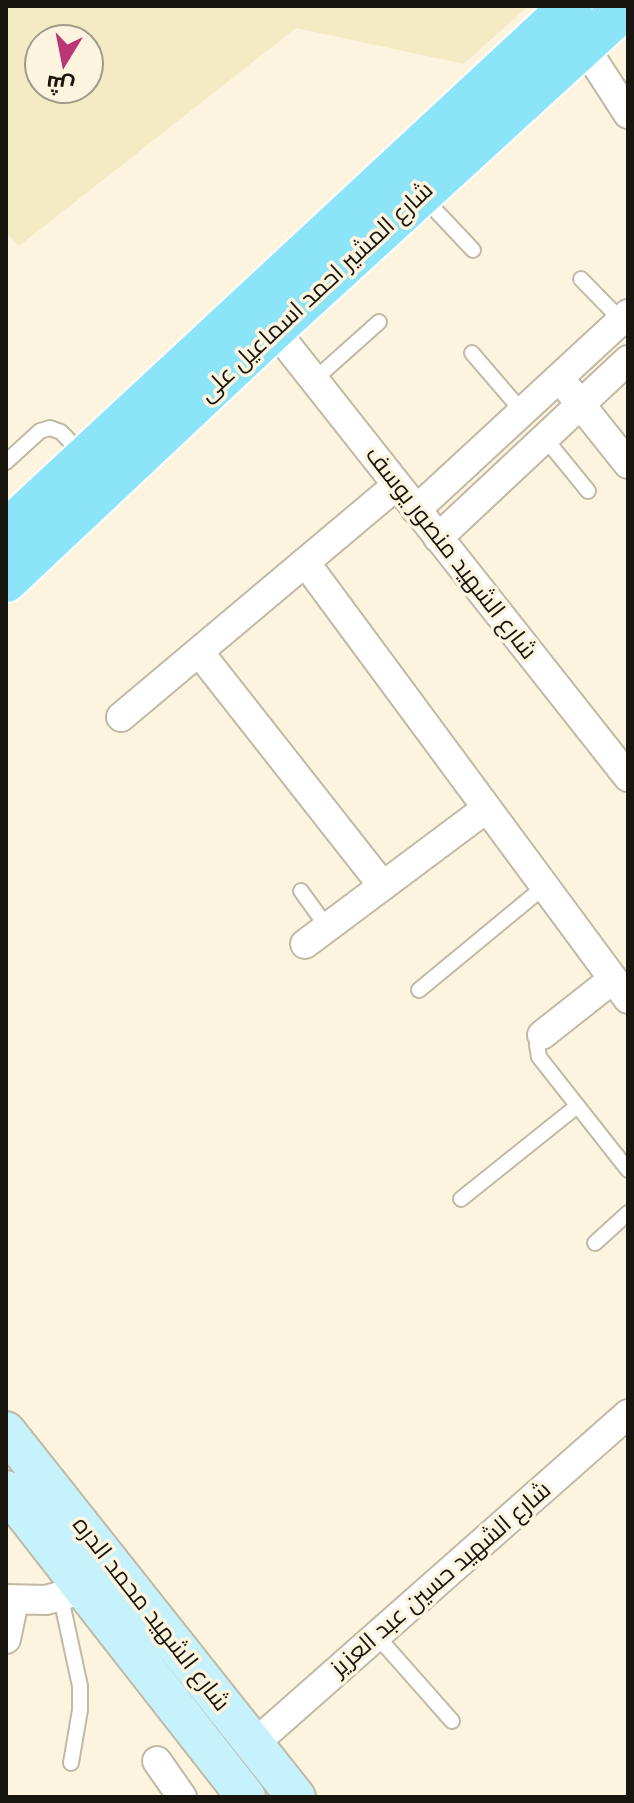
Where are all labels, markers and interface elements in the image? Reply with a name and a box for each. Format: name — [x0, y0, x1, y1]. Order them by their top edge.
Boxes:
north arrow — [24, 24, 104, 104]
text: ش — [44, 70, 76, 101]
street label: شارع المشير احمد اسماعيل على — [193, 176, 439, 408]
street label: شارع الشهيد منصور يوسف — [359, 441, 543, 665]
street label: شارع الشهيد حسين عبد العزيز — [325, 1476, 557, 1682]
street label: شارع الشهيد محمد الدره — [66, 1511, 236, 1717]

